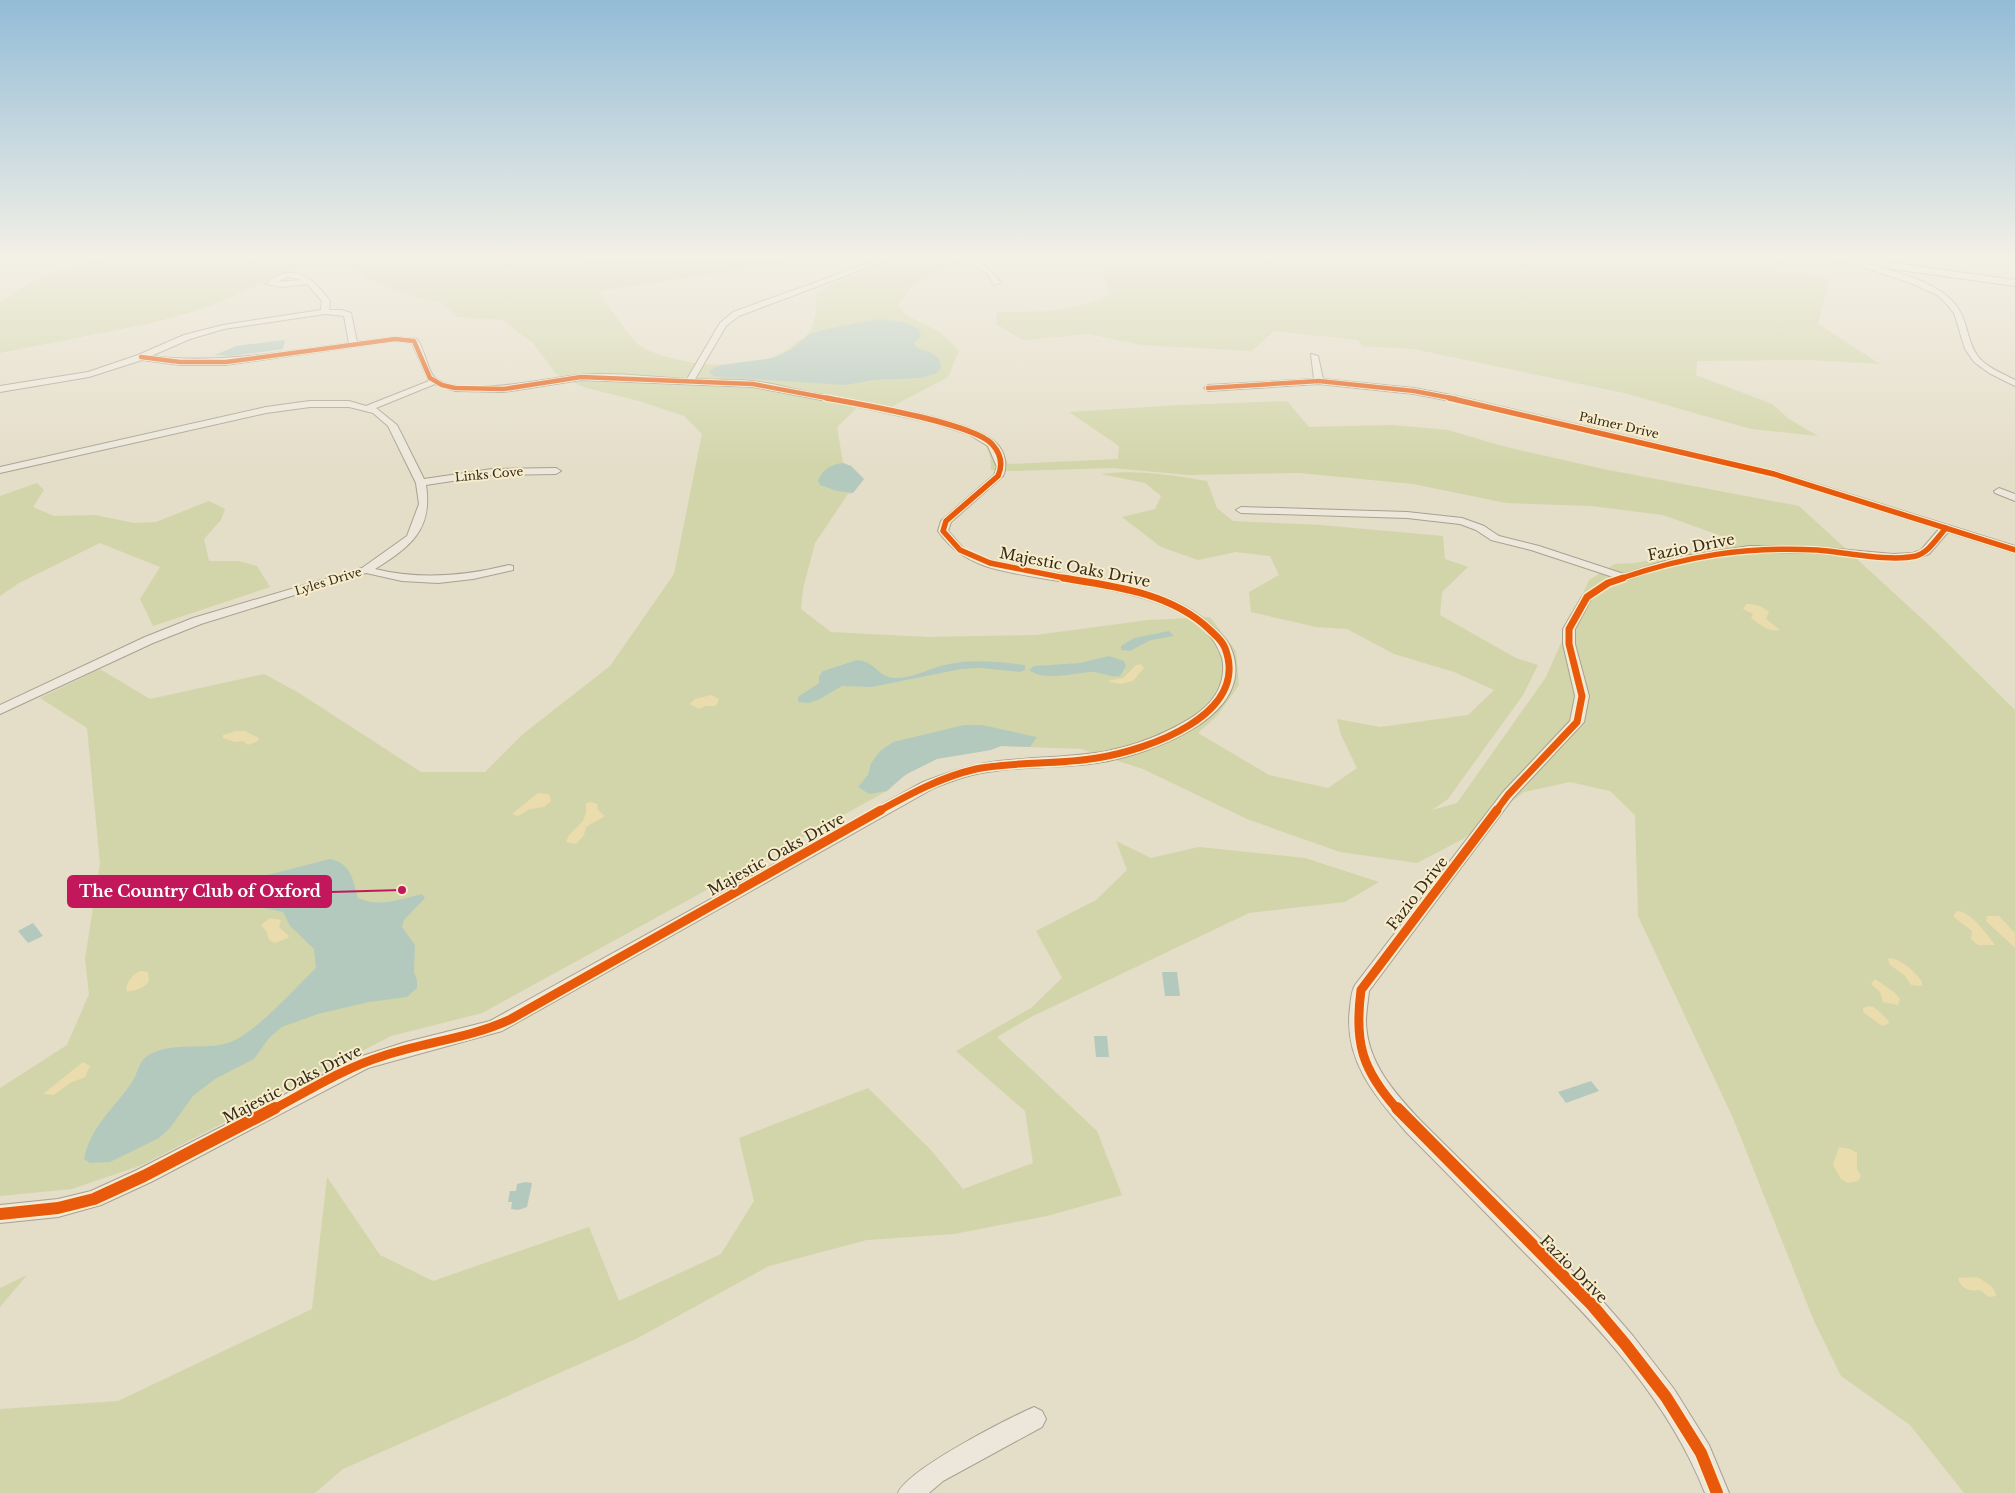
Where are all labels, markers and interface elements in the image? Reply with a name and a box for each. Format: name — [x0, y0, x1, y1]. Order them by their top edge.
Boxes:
street label: Palmer Drive — [1578, 409, 1661, 442]
street label: Links Cove — [454, 464, 524, 484]
street label: Fazio Drive — [1646, 529, 1736, 565]
street label: Majestic Oaks Drive — [998, 543, 1152, 591]
street label: Lyles Drive — [293, 564, 363, 598]
street label: Majestic Oaks Drive — [704, 809, 848, 899]
street label: Fazio Drive — [1382, 852, 1452, 934]
callout: The Country Club of Oxford — [68, 876, 331, 907]
text: The Country Club of Oxford — [79, 881, 321, 901]
street label: Majestic Oaks Drive — [219, 1041, 365, 1127]
street label: Fazio Drive — [1536, 1231, 1612, 1307]

